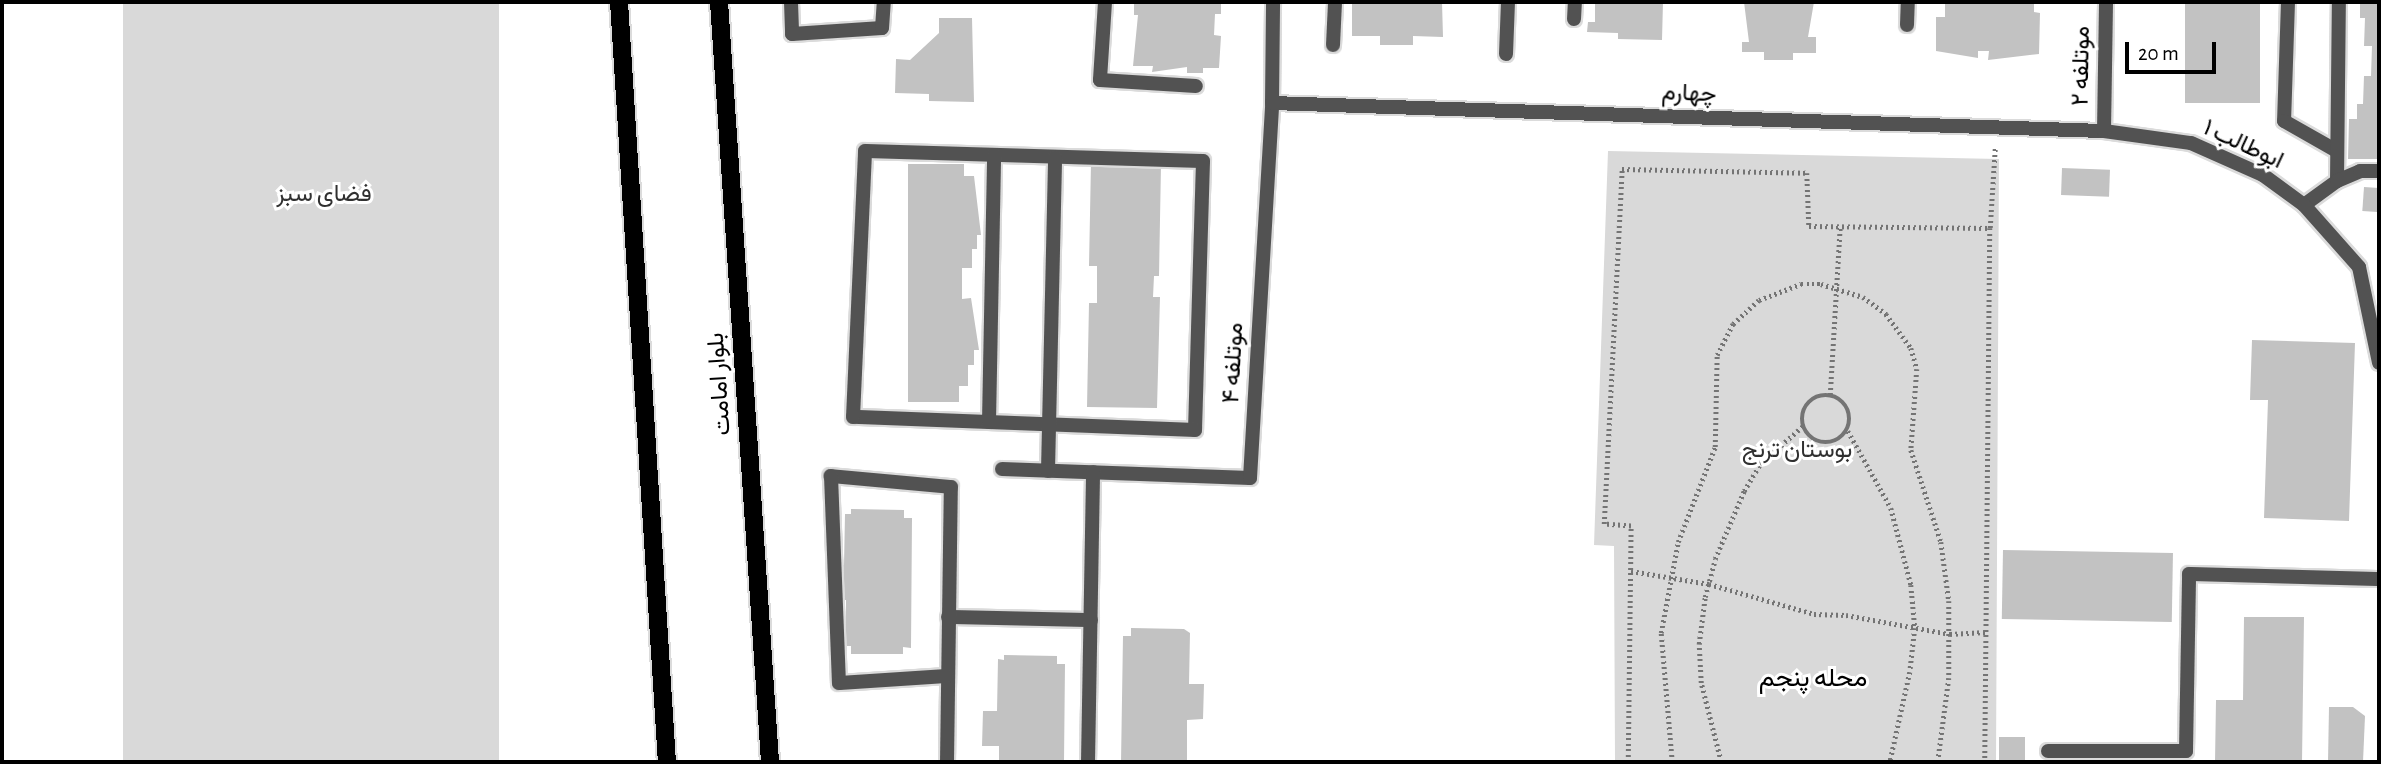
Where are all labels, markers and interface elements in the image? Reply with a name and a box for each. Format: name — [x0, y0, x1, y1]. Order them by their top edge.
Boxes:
street label: موتلفه ۲ — [2067, 26, 2097, 106]
scale bar — [2129, 28, 2220, 72]
text: 20 m — [2138, 43, 2179, 64]
street label: چهارم — [1661, 79, 1717, 109]
street label: ابوطالب ۱ — [2198, 114, 2288, 176]
park label: فضای سبز — [276, 181, 372, 209]
street label: موتلفه ۴ — [1217, 322, 1251, 404]
street label: بلوار امامت — [702, 332, 738, 436]
park label: بوستان ترنج — [1742, 437, 1852, 465]
district label: محله پنجم — [1759, 663, 1867, 695]

